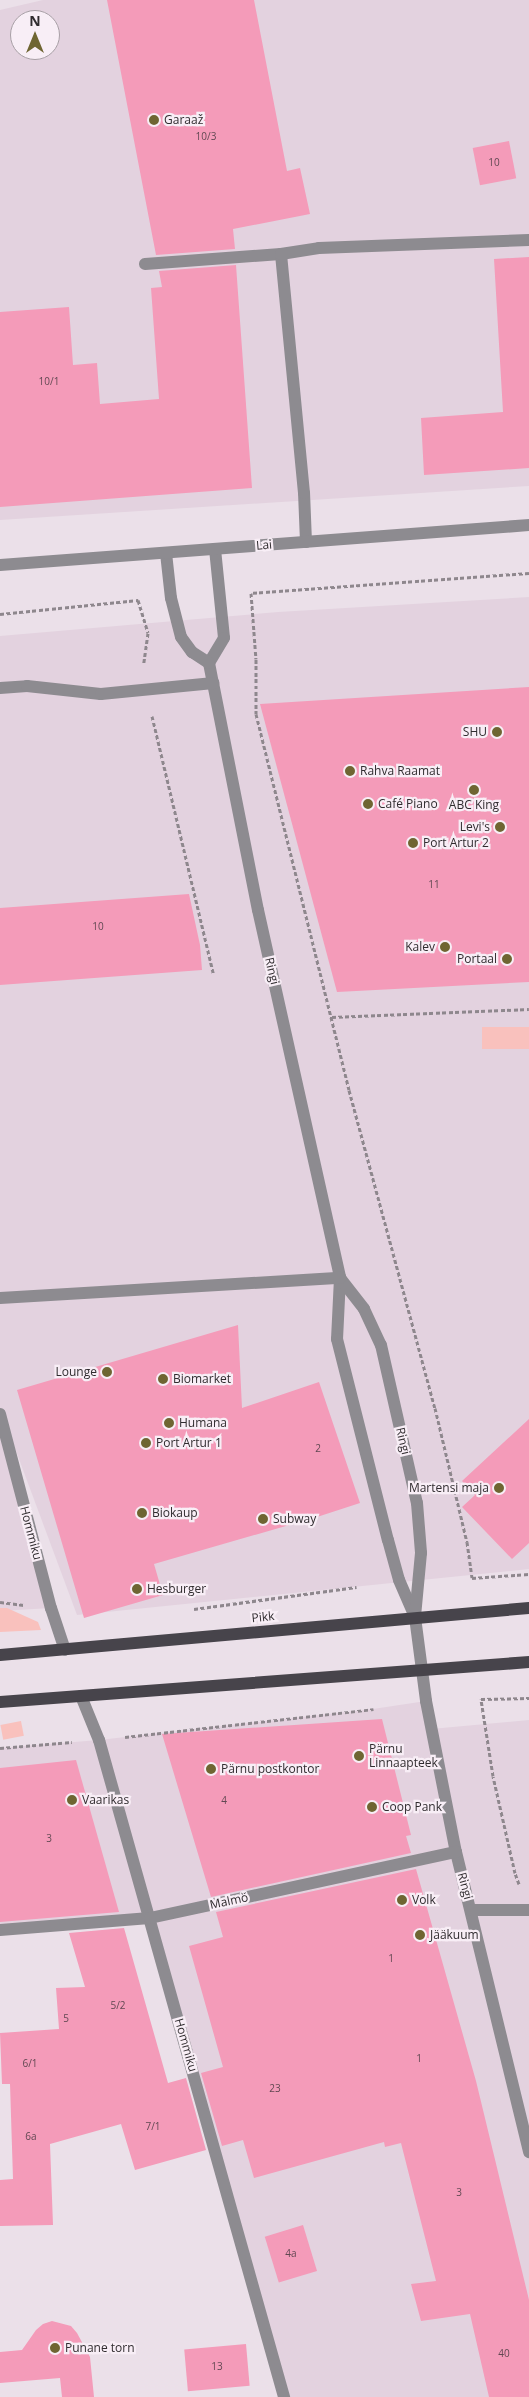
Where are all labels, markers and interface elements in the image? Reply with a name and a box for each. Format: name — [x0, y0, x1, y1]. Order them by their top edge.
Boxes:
north arrow — [10, 10, 60, 60]
text: N — [29, 11, 41, 30]
place label: Garaaž — [164, 113, 203, 127]
marker: Garaaž — [148, 114, 160, 126]
house number: 10/3 — [196, 131, 216, 143]
house number: 10 — [488, 157, 500, 169]
house number: 10/1 — [39, 376, 59, 388]
street label: Lai — [255, 537, 273, 553]
place label: SHU — [463, 725, 487, 739]
marker: SHU — [491, 726, 503, 738]
place label: Rahva Raamat — [360, 764, 440, 778]
marker: Rahva Raamat — [344, 765, 356, 777]
marker: ABC King — [468, 784, 480, 796]
place label: Café Piano — [378, 797, 438, 811]
marker: Café Piano — [362, 798, 374, 810]
place label: ABC King — [449, 798, 499, 812]
place label: Levi's — [460, 820, 490, 834]
marker: Levi's — [494, 821, 506, 833]
place label: Port Artur 2 — [423, 836, 489, 850]
marker: Port Artur 2 — [407, 837, 419, 849]
house number: 11 — [428, 879, 440, 891]
house number: 10 — [92, 921, 104, 933]
place label: Kalev — [405, 940, 435, 954]
marker: Kalev — [439, 941, 451, 953]
place label: Portaal — [457, 952, 497, 966]
marker: Portaal — [501, 953, 513, 965]
street label: Ringi — [262, 956, 282, 986]
place label: Lounge — [56, 1365, 97, 1379]
marker: Lounge — [101, 1366, 113, 1378]
place label: Biomarket — [173, 1372, 231, 1386]
marker: Biomarket — [157, 1373, 169, 1385]
place label: Humana — [179, 1416, 227, 1430]
marker: Humana — [163, 1417, 175, 1429]
street label: Ringi — [393, 1426, 413, 1456]
place label: Port Artur 1 — [156, 1436, 222, 1450]
marker: Port Artur 1 — [140, 1437, 152, 1449]
house number: 2 — [315, 1443, 321, 1455]
place label: Martensi maja — [409, 1481, 489, 1495]
marker: Martensi maja — [493, 1482, 505, 1494]
street label: Hommiku — [17, 1505, 45, 1561]
place label: Biokaup — [152, 1506, 198, 1520]
marker: Biokaup — [136, 1507, 148, 1519]
place label: Subway — [273, 1512, 316, 1526]
marker: Subway — [257, 1513, 269, 1525]
place label: Hesburger — [147, 1582, 206, 1596]
marker: Hesburger — [131, 1583, 143, 1595]
street label: Pikk — [251, 1609, 275, 1625]
place label: Pärnu Linnaapteek — [369, 1742, 438, 1770]
marker: Pärnu Linnaapteek — [353, 1750, 365, 1762]
place label: Pärnu postkontor — [221, 1762, 319, 1776]
marker: Pärnu postkontor — [205, 1763, 217, 1775]
place label: Vaarikas — [82, 1793, 129, 1807]
marker: Vaarikas — [66, 1794, 78, 1806]
house number: 4 — [221, 1795, 227, 1807]
place label: Coop Pank — [382, 1800, 442, 1814]
marker: Coop Pank — [366, 1801, 378, 1813]
house number: 3 — [46, 1833, 52, 1845]
street label: Ringi — [455, 1871, 475, 1901]
street label: Malmö — [209, 1890, 249, 1912]
place label: Volk — [412, 1893, 436, 1907]
marker: Volk — [396, 1894, 408, 1906]
place label: Jääkuum — [430, 1928, 479, 1942]
marker: Jääkuum — [414, 1929, 426, 1941]
house number: 1 — [388, 1953, 394, 1965]
house number: 5/2 — [110, 2000, 126, 2012]
house number: 5 — [63, 2013, 69, 2025]
street label: Hommiku — [172, 2017, 200, 2073]
house number: 1 — [416, 2053, 422, 2065]
house number: 6/1 — [22, 2058, 38, 2070]
house number: 23 — [269, 2083, 281, 2095]
house number: 7/1 — [145, 2121, 161, 2133]
house number: 6a — [25, 2131, 37, 2143]
house number: 3 — [456, 2187, 462, 2199]
house number: 4a — [285, 2248, 297, 2260]
place label: Punane torn — [65, 2341, 135, 2355]
marker: Punane torn — [49, 2342, 61, 2354]
house number: 40 — [498, 2348, 510, 2360]
house number: 13 — [211, 2361, 223, 2373]

